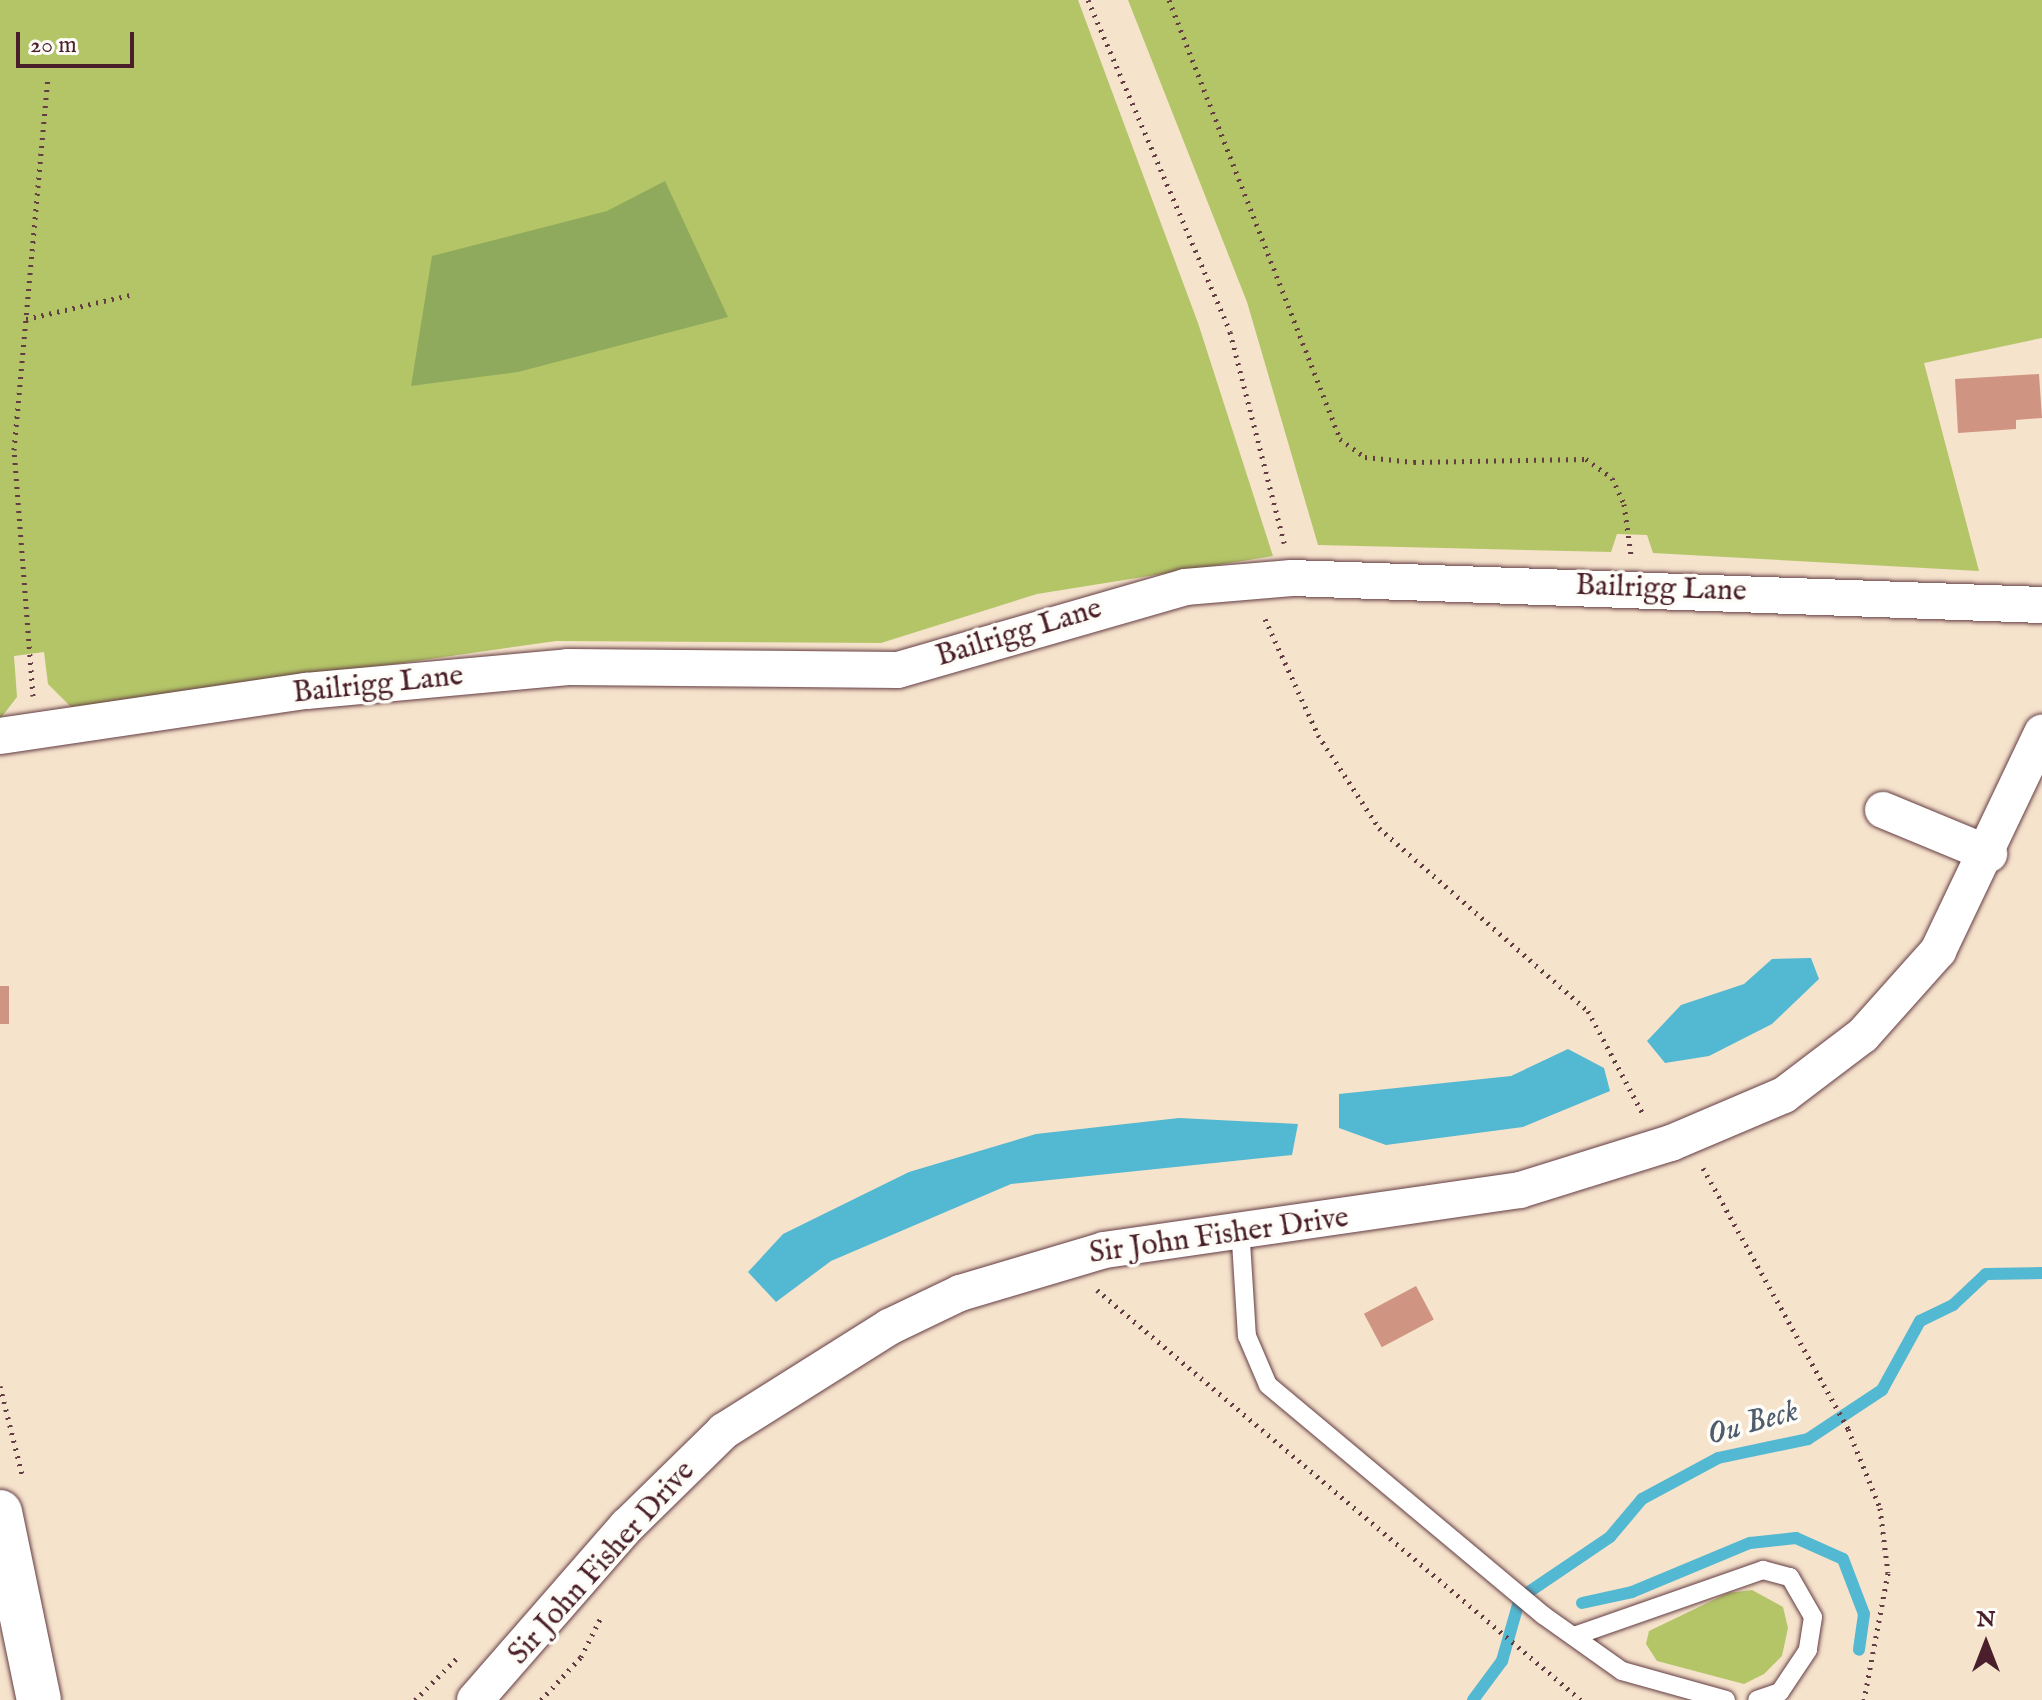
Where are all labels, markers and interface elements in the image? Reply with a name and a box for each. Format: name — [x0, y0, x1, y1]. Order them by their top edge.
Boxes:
scale bar — [20, 16, 138, 66]
text: 20 m — [30, 30, 77, 61]
street label: Bailrigg Lane — [1575, 568, 1747, 610]
street label: Bailrigg Lane — [932, 591, 1106, 675]
street label: Bailrigg Lane — [291, 658, 465, 712]
street label: Sir John Fisher Drive — [1087, 1200, 1351, 1272]
water label: Ou Beck — [1703, 1393, 1803, 1455]
street label: Sir John Fisher Drive — [501, 1454, 703, 1672]
north arrow — [1946, 1604, 2026, 1684]
text: N — [1976, 1606, 1996, 1634]

